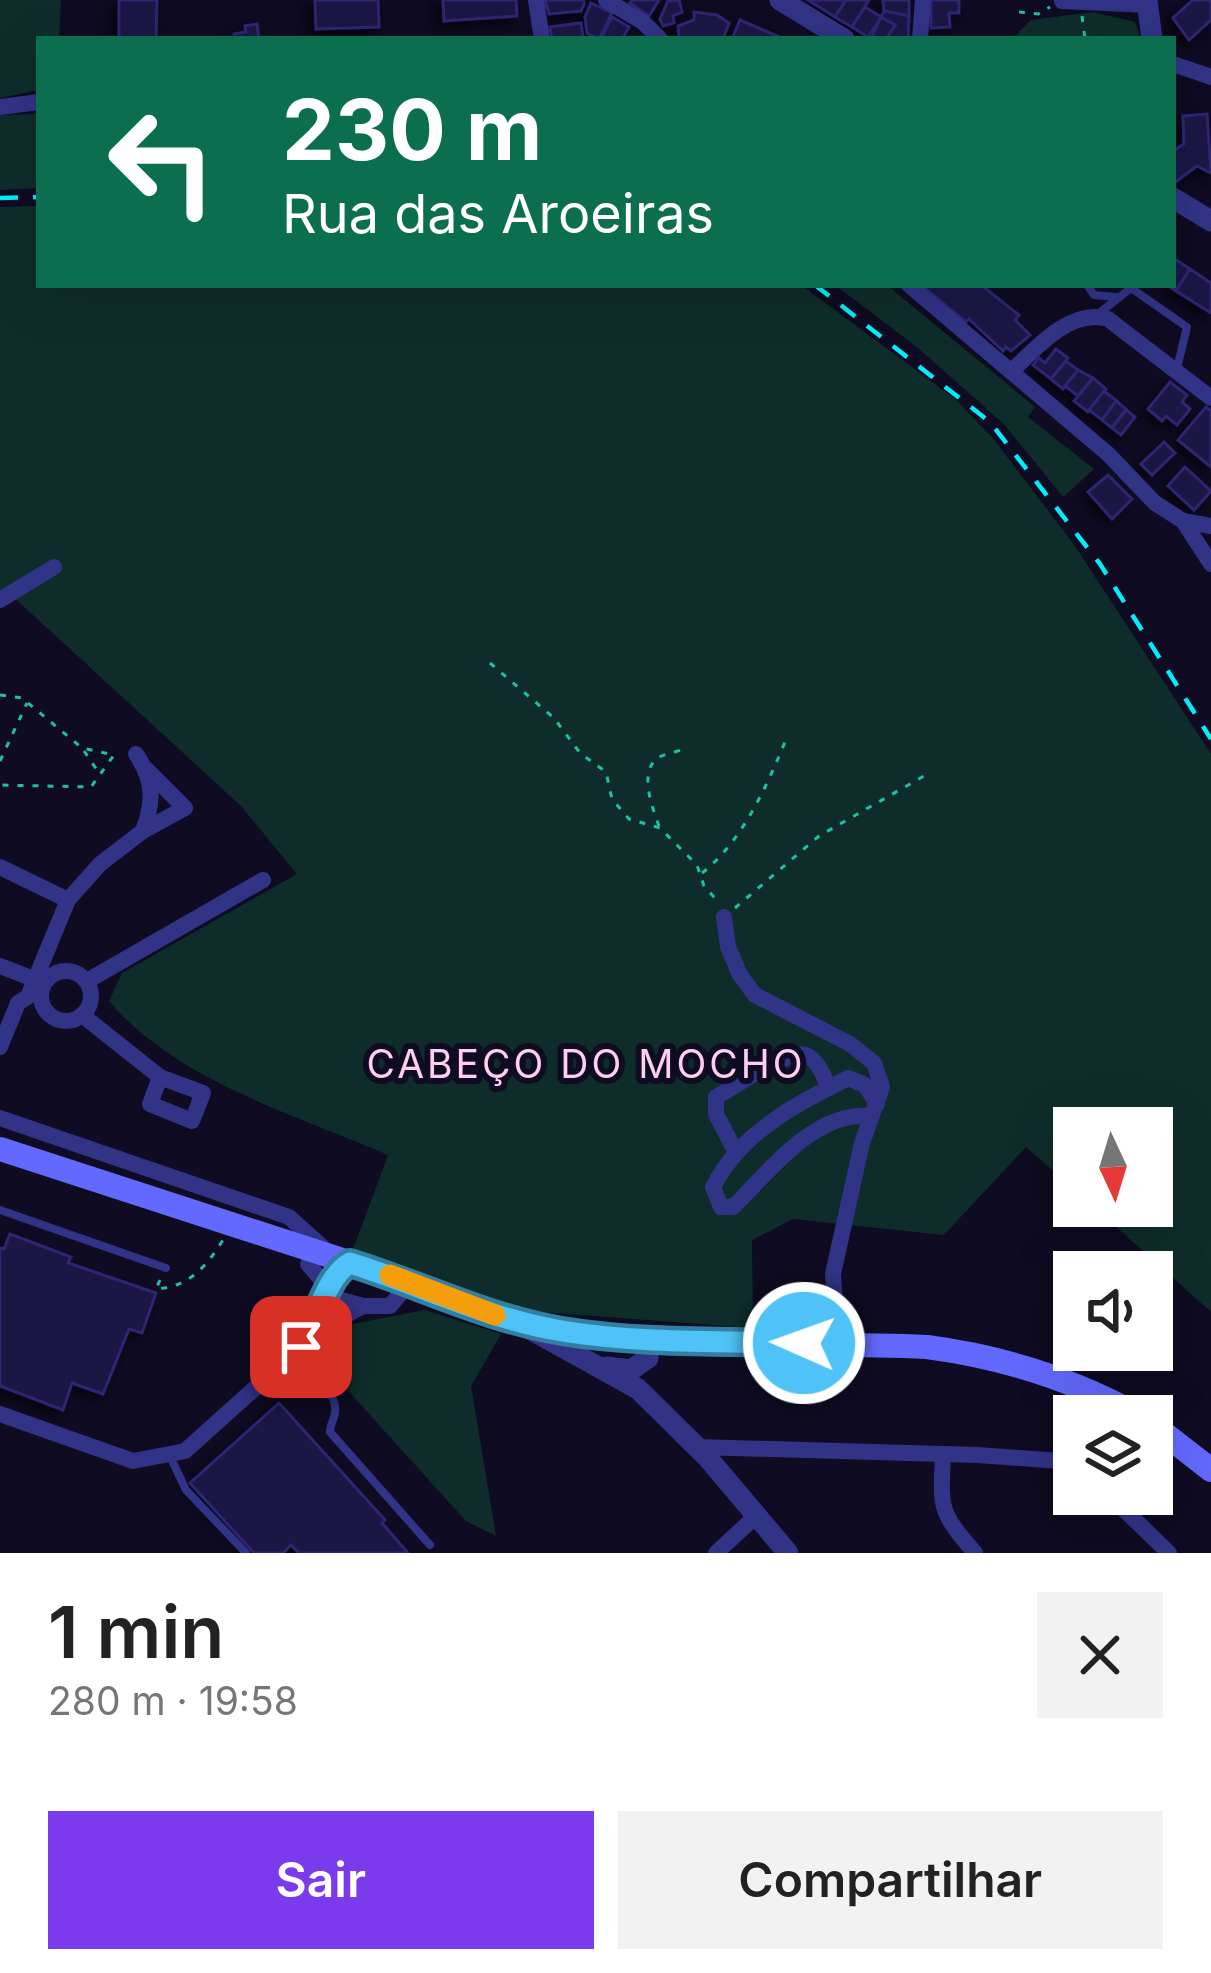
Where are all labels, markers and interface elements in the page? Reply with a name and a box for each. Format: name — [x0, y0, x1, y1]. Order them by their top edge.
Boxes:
text: 230 m — [282, 79, 542, 180]
icon: left — [84, 84, 240, 240]
text: Rua das Aroeiras — [282, 181, 714, 246]
district label: CABEÇO DO MOCHO — [366, 1040, 806, 1087]
north arrow — [1053, 1107, 1173, 1227]
map controls — [1053, 1107, 1173, 1515]
button: sound — [1053, 1251, 1173, 1371]
position arrow — [741, 1280, 867, 1406]
pin — [250, 1296, 352, 1398]
icon: arrive — [268, 1314, 334, 1380]
button: layers — [1053, 1395, 1173, 1515]
text: 1 min — [48, 1588, 224, 1675]
button: close — [1037, 1592, 1163, 1718]
text: 280 m · 19:58 — [48, 1677, 298, 1724]
button: Sair — [48, 1811, 594, 1949]
button: Compartilhar — [618, 1811, 1163, 1949]

